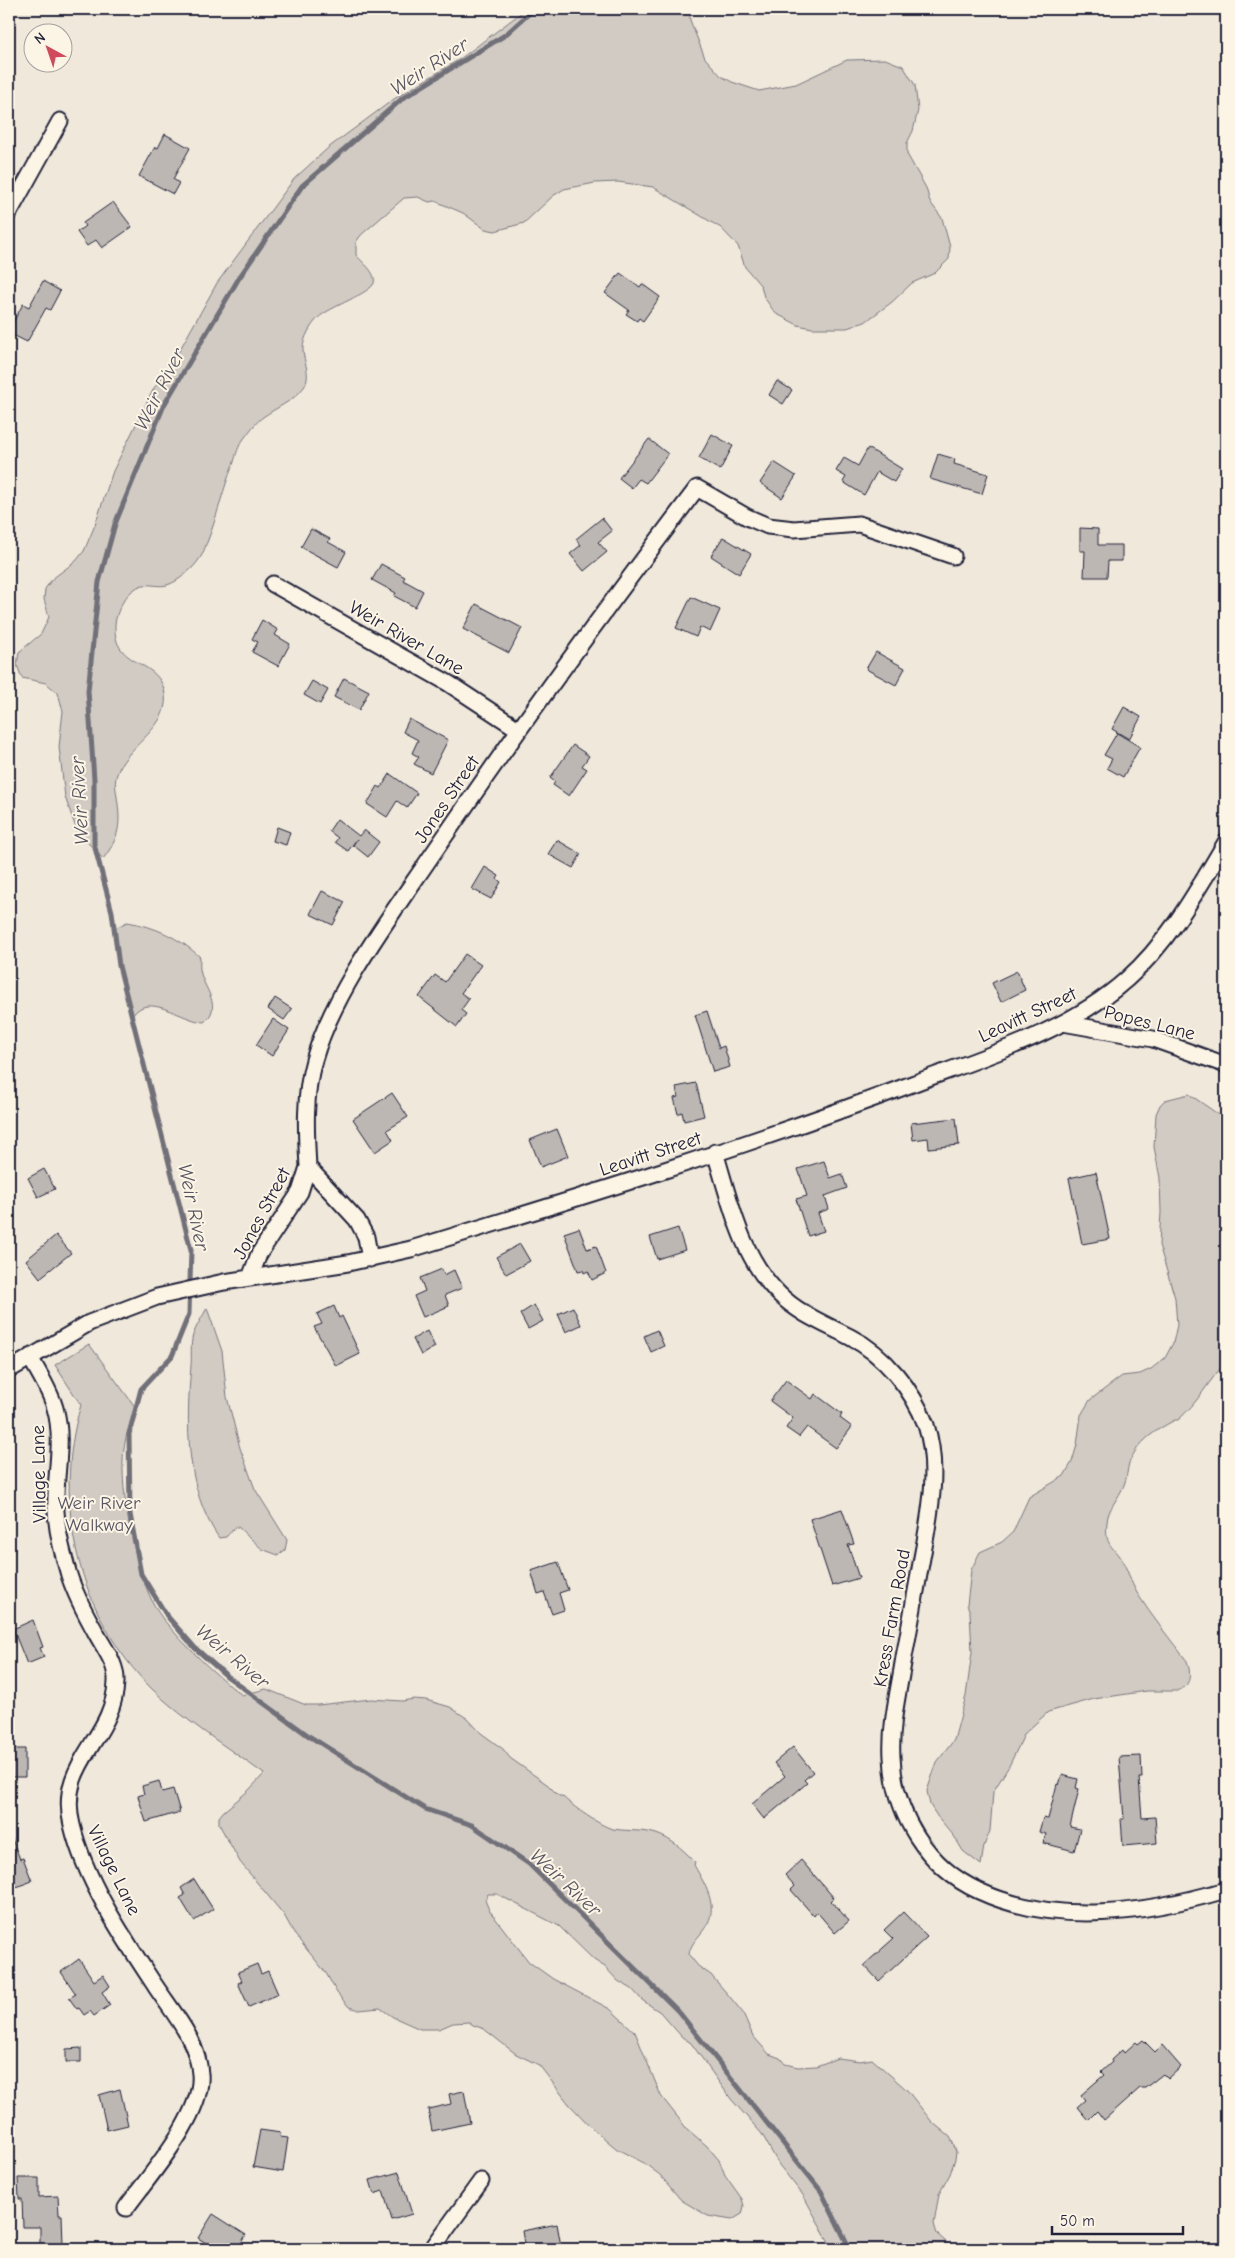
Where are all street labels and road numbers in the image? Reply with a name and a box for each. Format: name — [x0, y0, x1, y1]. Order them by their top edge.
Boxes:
street label: Weir River Lane — [345, 596, 468, 680]
street label: Jones Street — [410, 751, 484, 847]
street label: Leavitt Street — [975, 982, 1080, 1047]
street label: Popes Lane — [1102, 1001, 1197, 1045]
street label: Leavitt Street — [597, 1127, 704, 1181]
street label: Jones Street — [229, 1163, 295, 1263]
street label: Village Lane — [27, 1425, 51, 1523]
street label: Kress Farm Road — [869, 1547, 915, 1689]
street label: Village Lane — [83, 1822, 145, 1919]

